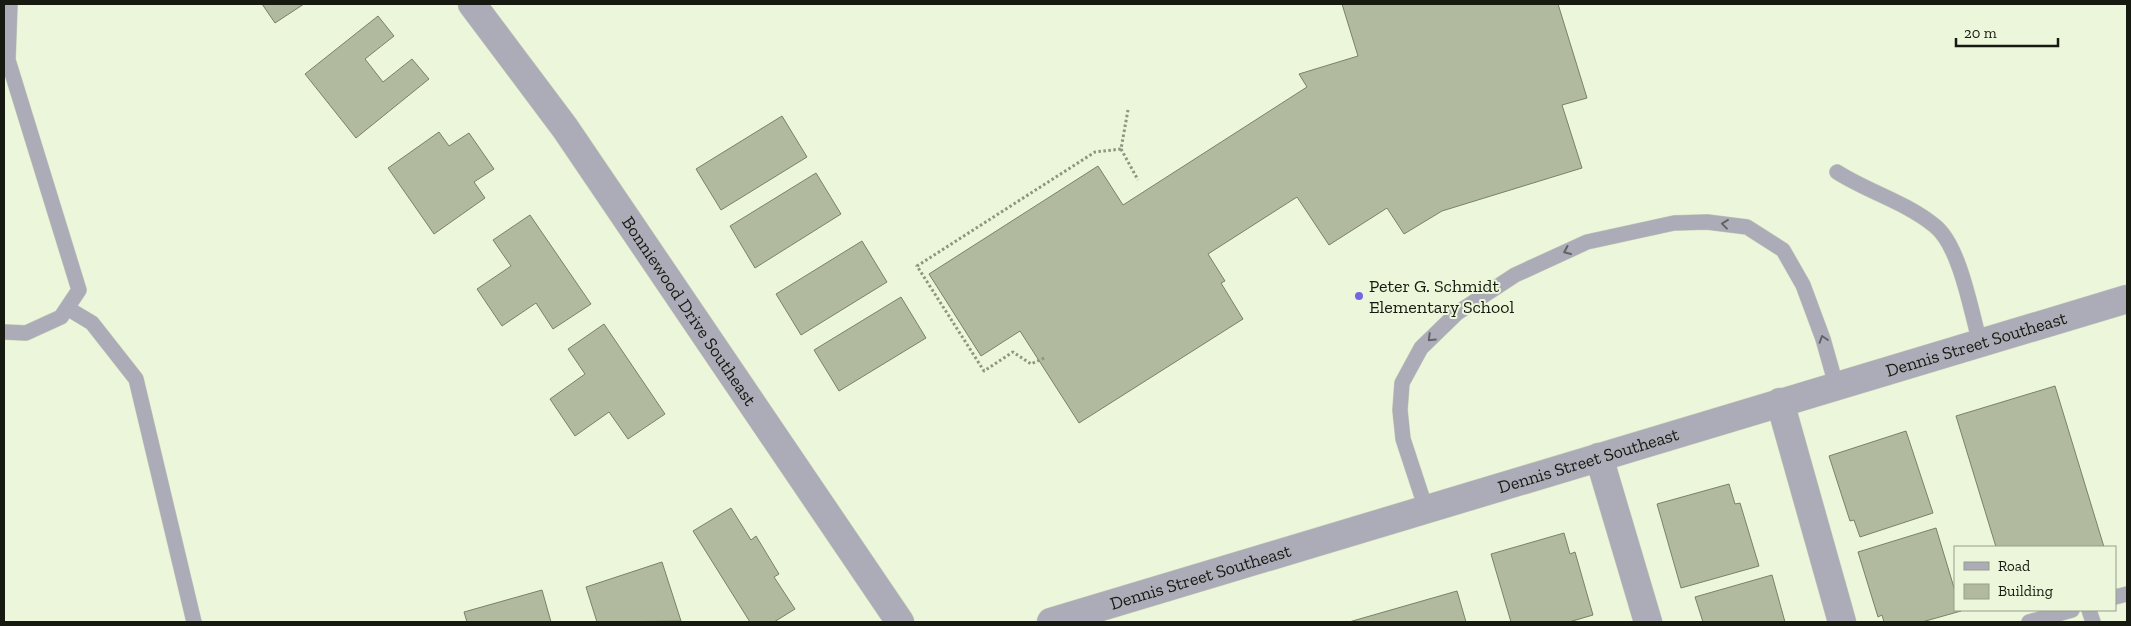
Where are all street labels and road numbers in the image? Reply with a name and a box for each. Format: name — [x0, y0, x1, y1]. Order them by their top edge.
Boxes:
street label: Bonniewood Drive Southeast — [617, 212, 761, 410]
street label: Dennis Street Southeast — [1883, 307, 2070, 382]
street label: Dennis Street Southeast — [1495, 423, 1682, 498]
street label: Dennis Street Southeast — [1107, 540, 1294, 615]

